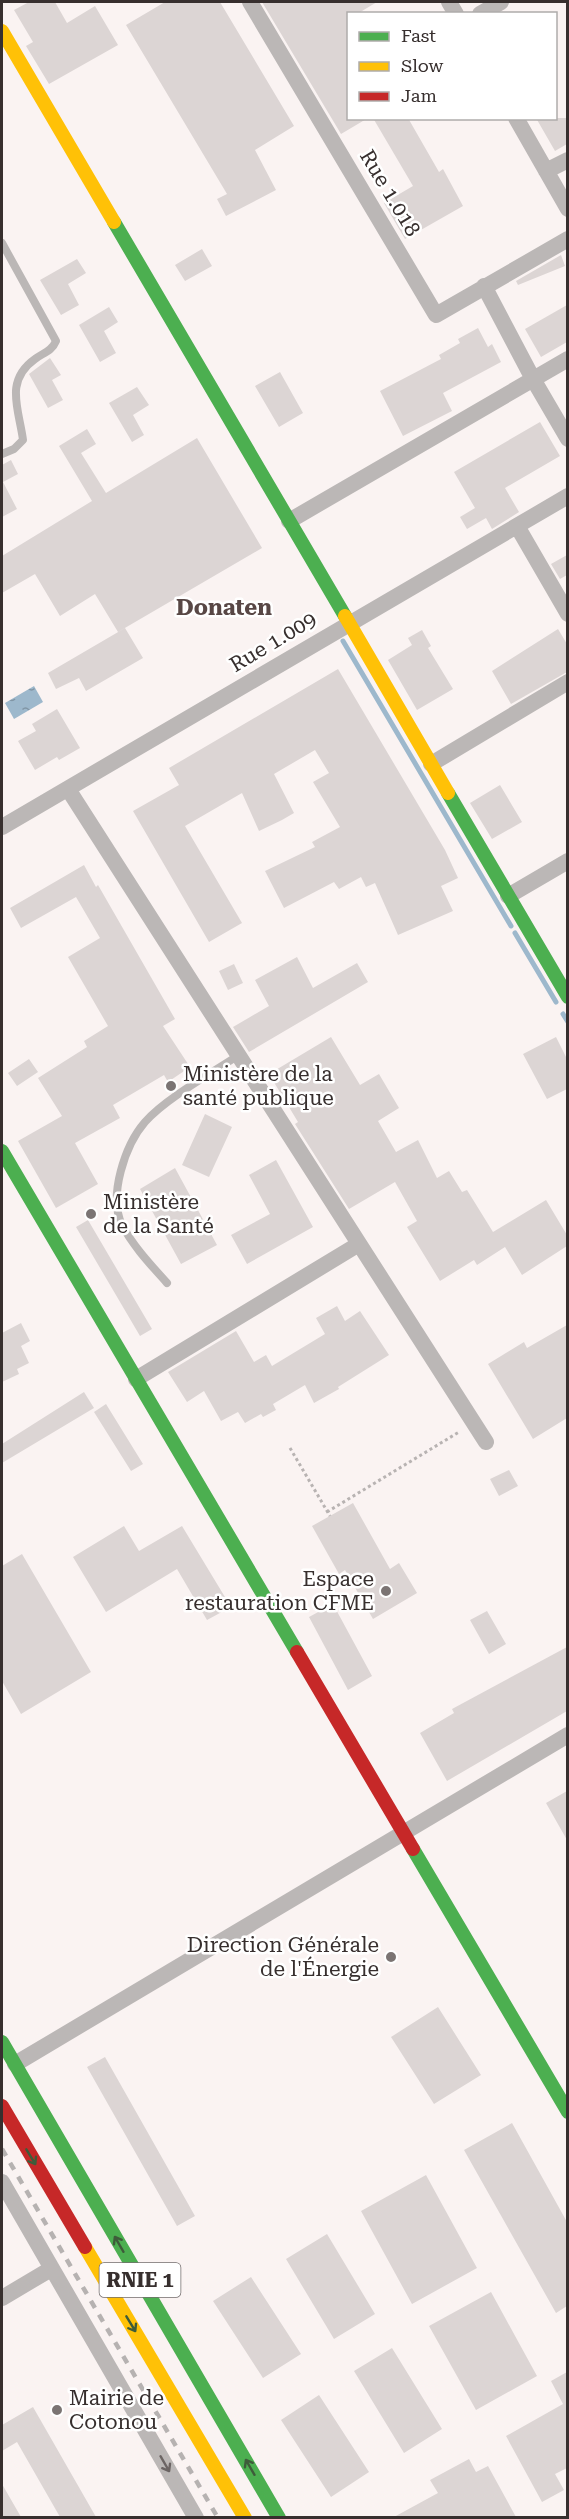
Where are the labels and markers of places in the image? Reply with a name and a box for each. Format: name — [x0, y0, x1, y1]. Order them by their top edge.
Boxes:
place label: Ministère de la santé publique — [183, 1062, 334, 1110]
marker: Ministère de la santé publique — [164, 1079, 178, 1093]
place label: Ministère de la Santé — [103, 1190, 214, 1238]
marker: Ministère de la Santé — [84, 1207, 98, 1221]
place label: Espace restauration CFME — [185, 1567, 374, 1615]
marker: Espace restauration CFME — [379, 1584, 393, 1598]
place label: Direction Générale de l'Énergie — [187, 1933, 379, 1981]
marker: Direction Générale de l'Énergie — [384, 1950, 398, 1964]
place label: Mairie de Cotonou — [69, 2386, 164, 2434]
marker: Mairie de Cotonou — [50, 2403, 64, 2417]

